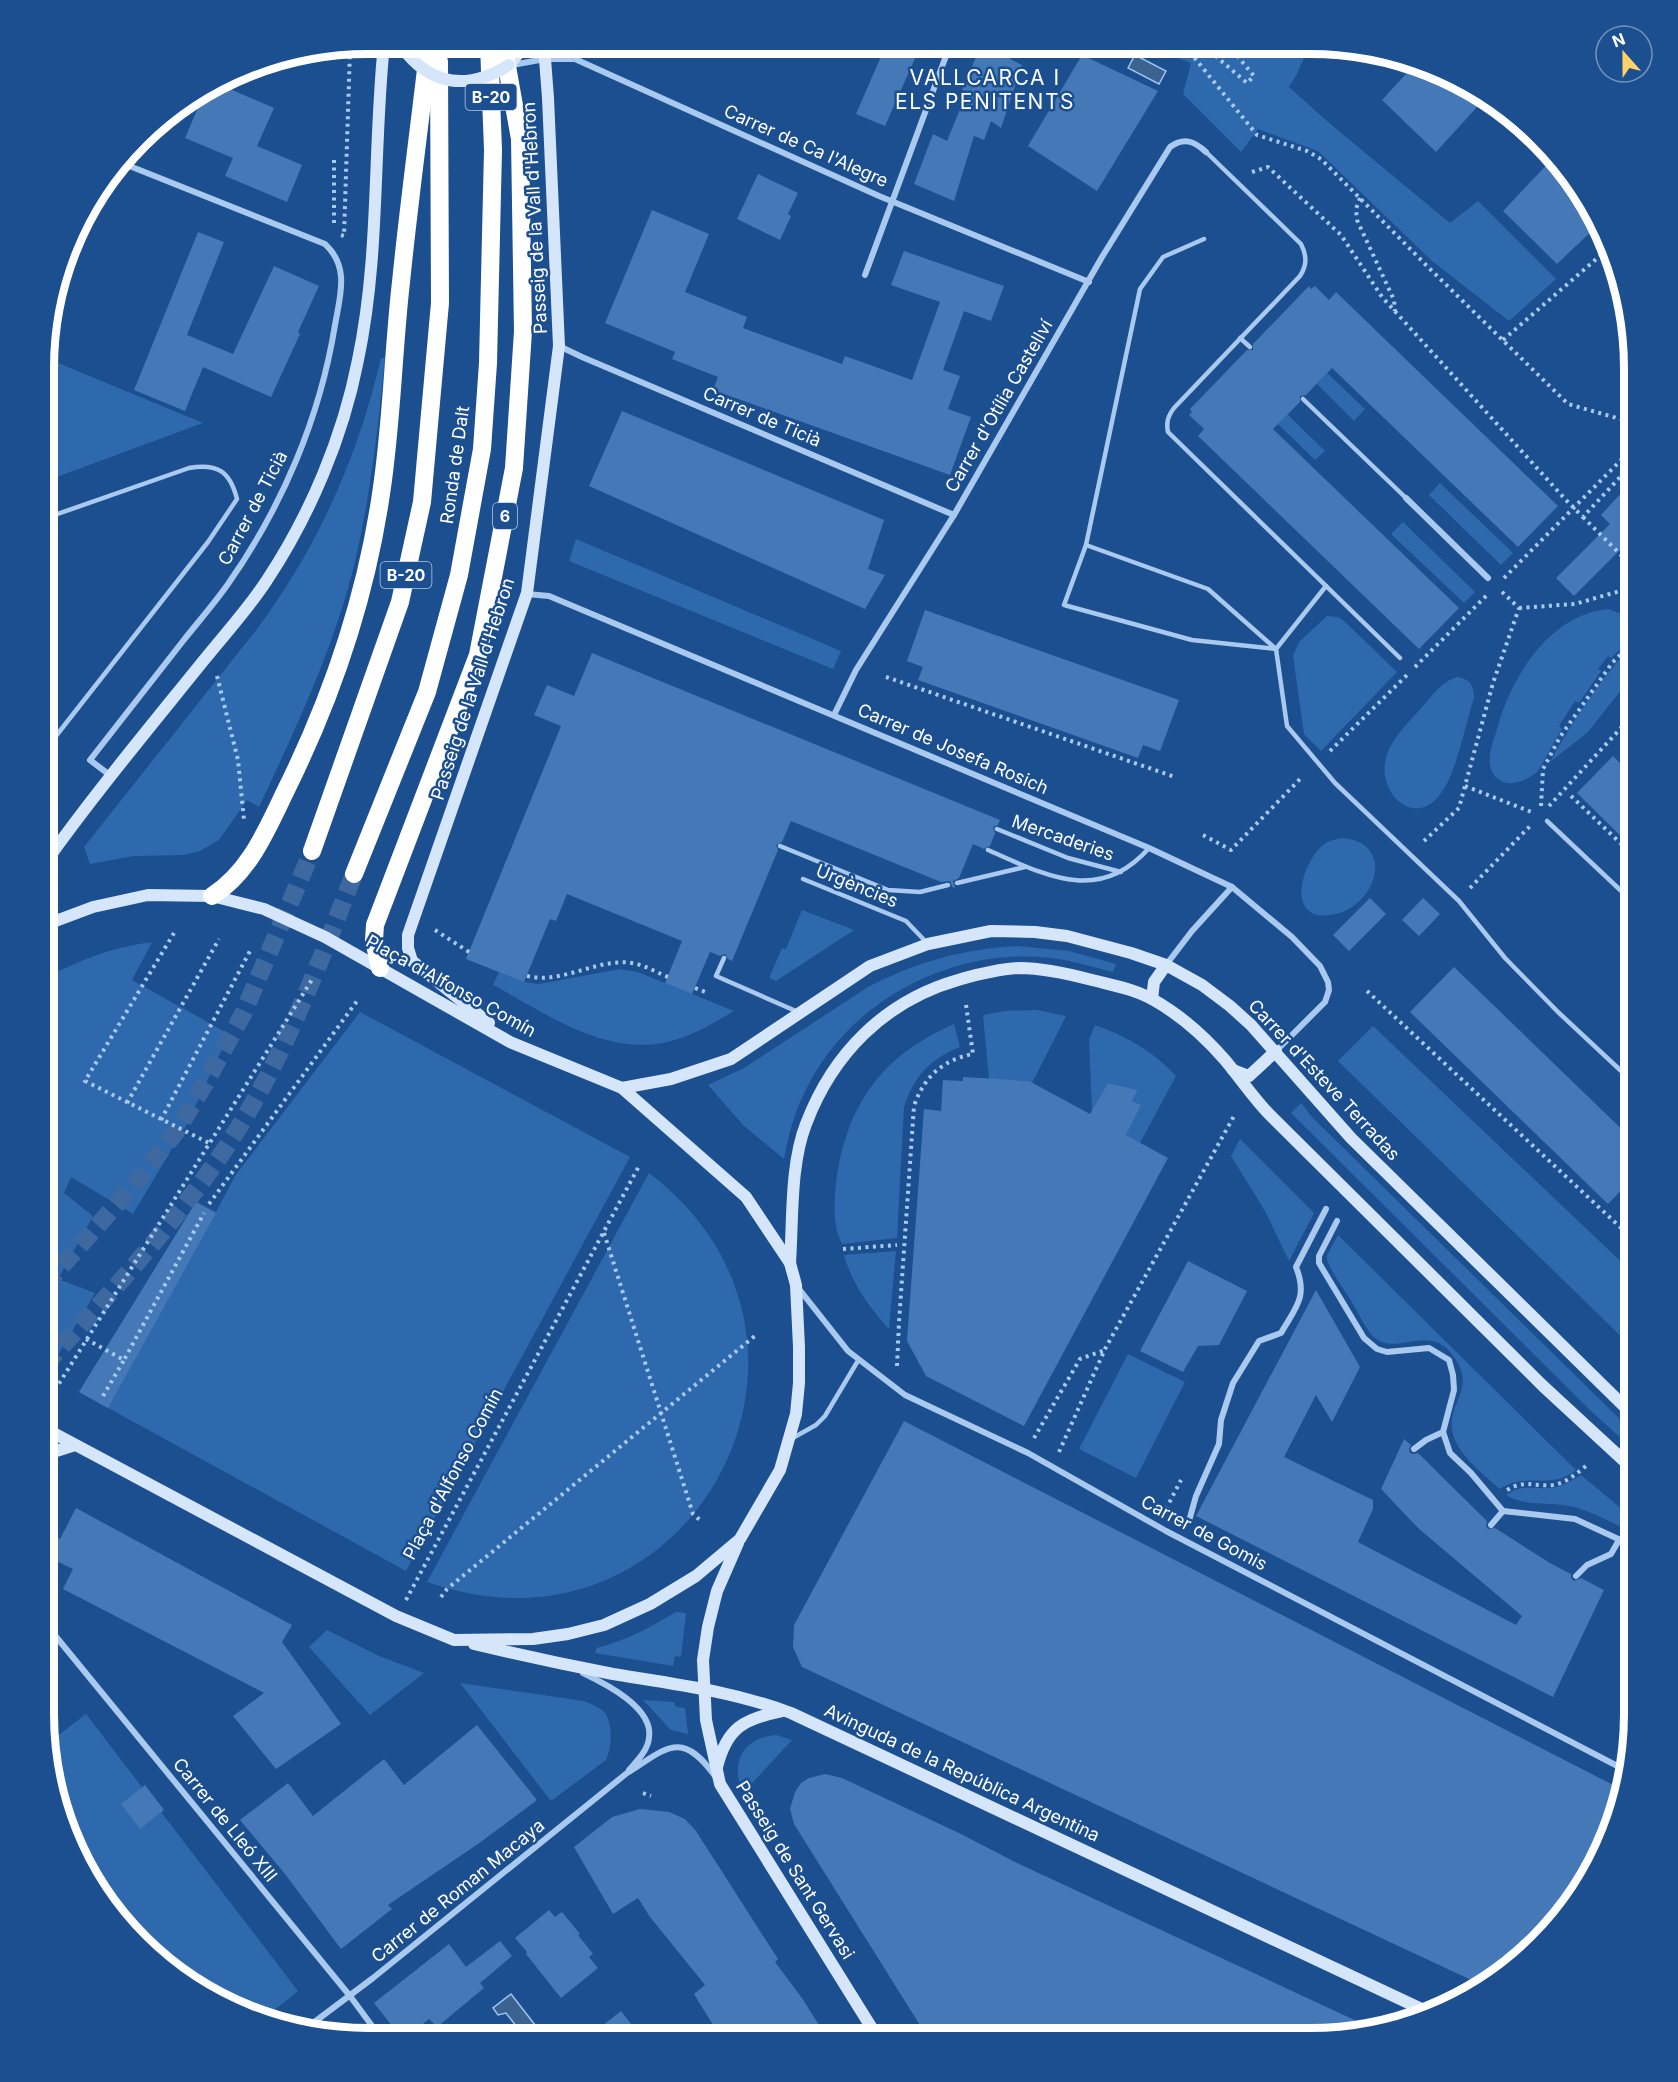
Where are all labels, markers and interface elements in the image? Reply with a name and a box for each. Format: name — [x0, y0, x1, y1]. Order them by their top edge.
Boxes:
north arrow — [1594, 24, 1654, 84]
text: N — [1609, 28, 1628, 52]
district label: VALLCARCA I ELS PENITENTS — [895, 65, 1075, 114]
road number: B-20 — [466, 84, 516, 110]
street label: Carrer de Ca l'Alegre — [721, 100, 892, 191]
street label: Passeig de la Vall d'Hebron — [518, 101, 551, 335]
street label: Carrer d'Otília Castellví — [941, 315, 1057, 496]
street label: Carrer de Ticià — [700, 382, 824, 451]
street label: Ronda de Dalt — [436, 404, 473, 525]
street label: Carrer de Ticià — [214, 447, 292, 569]
road number: 6 — [493, 503, 517, 529]
road number: B-20 — [380, 562, 432, 588]
street label: Passeig de la Vall d'Hebron — [427, 575, 518, 803]
street label: Carrer de Josefa Rosich — [855, 699, 1052, 798]
street label: Mercaderies — [1009, 810, 1117, 865]
street label: Urgències — [813, 860, 901, 912]
street label: Plaça d'Alfonso Comín — [363, 930, 540, 1041]
street label: Carrer d'Esteve Terradas — [1244, 995, 1404, 1164]
street label: Plaça d'Alfonso Comín — [398, 1385, 507, 1563]
street label: Carrer de Gomis — [1138, 1491, 1271, 1575]
street label: Avinguda de la República Argentina — [821, 1699, 1103, 1846]
street label: Carrer de Lleó XIII — [169, 1753, 282, 1886]
street label: Passeig de Sant Gervasi — [732, 1777, 859, 1963]
street label: Carrer de Roman Macaya — [367, 1814, 548, 1967]

